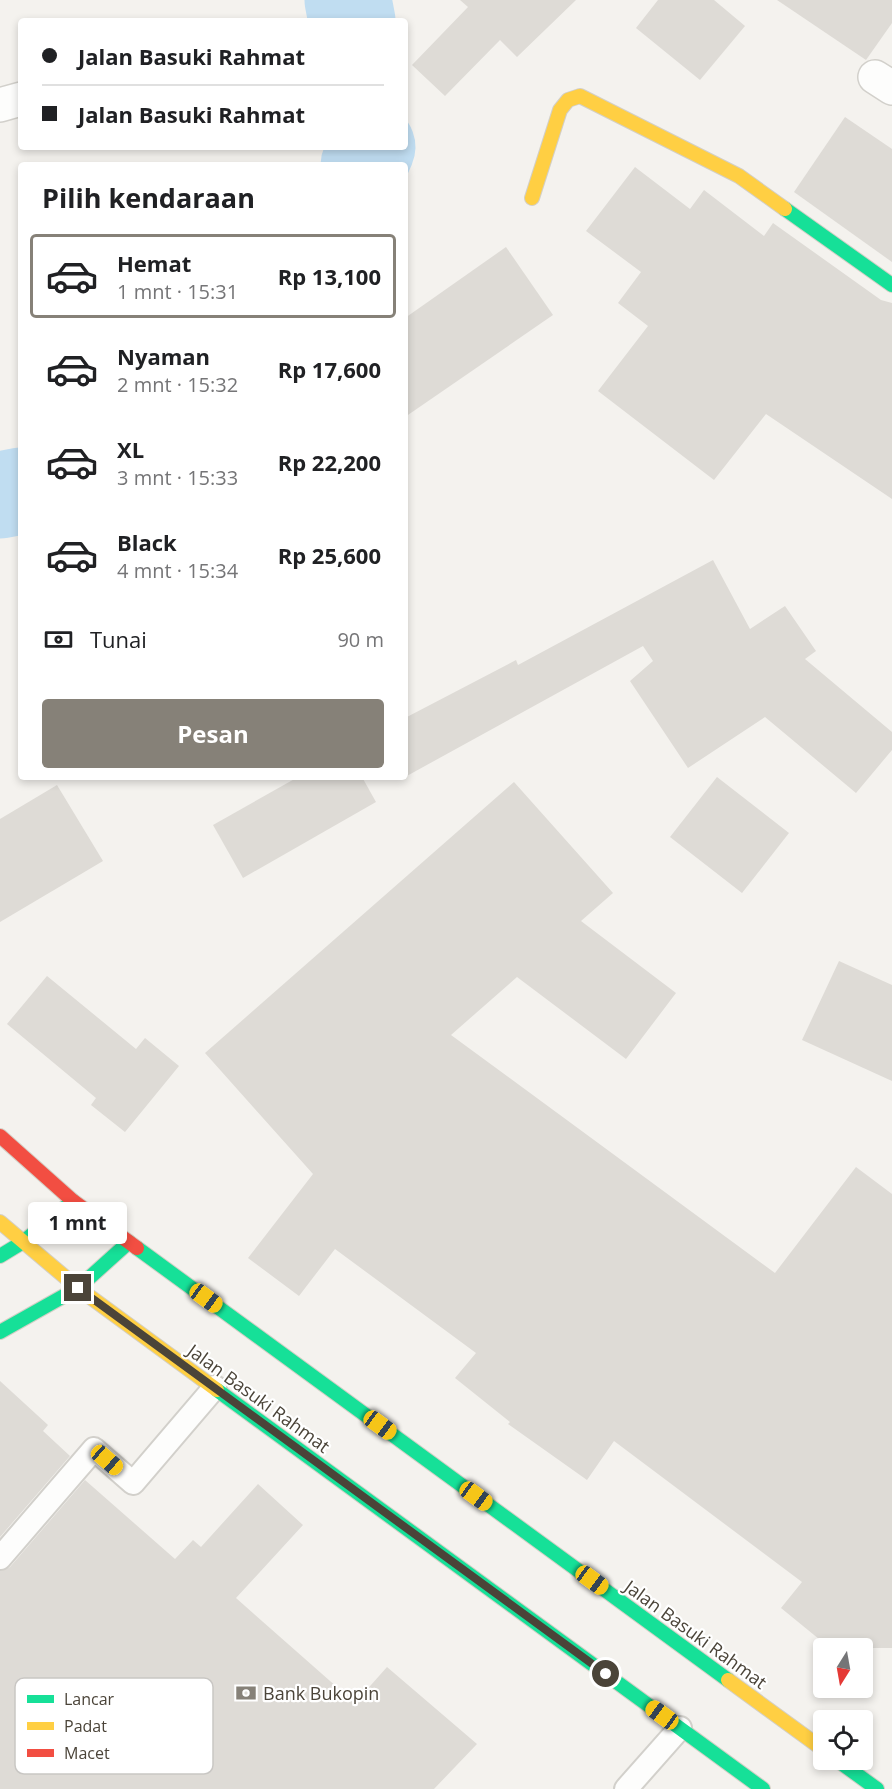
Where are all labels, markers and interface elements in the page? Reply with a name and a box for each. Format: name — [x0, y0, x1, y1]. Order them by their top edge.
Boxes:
text: Jalan Basuki Rahmat — [78, 41, 305, 71]
text: Jalan Basuki Rahmat — [78, 99, 305, 129]
text: Pilih kendaraan — [42, 179, 255, 216]
text: Hemat — [117, 248, 191, 278]
icon: car — [45, 249, 99, 303]
text: Rp 13,100 — [278, 261, 381, 291]
text: 1 mnt · 15:31 — [117, 278, 238, 305]
text: Nyaman — [117, 341, 210, 371]
icon: car — [45, 342, 99, 396]
text: Rp 17,600 — [278, 354, 381, 384]
text: 2 mnt · 15:32 — [117, 371, 238, 398]
text: XL — [117, 434, 144, 464]
icon: car — [45, 435, 99, 489]
text: Rp 22,200 — [278, 447, 381, 477]
text: 3 mnt · 15:33 — [117, 464, 238, 491]
text: Black — [117, 527, 177, 557]
icon: car — [45, 528, 99, 582]
text: Rp 25,600 — [278, 540, 381, 570]
text: 4 mnt · 15:34 — [117, 557, 238, 584]
icon: cash — [42, 623, 75, 656]
text: Tunai — [90, 624, 147, 654]
text: 90 m — [337, 626, 384, 653]
button: Pesan — [42, 699, 384, 768]
callout: 1 mnt — [28, 1201, 128, 1243]
text: 1 mnt — [48, 1209, 107, 1236]
route end — [64, 1274, 91, 1301]
car — [186, 1280, 226, 1316]
street label: Jalan Basuki Rahmat — [181, 1337, 335, 1458]
car — [360, 1407, 400, 1443]
car — [88, 1441, 126, 1479]
car — [456, 1478, 496, 1514]
car — [572, 1562, 612, 1598]
street label: Jalan Basuki Rahmat — [618, 1573, 772, 1694]
north arrow — [813, 1638, 873, 1698]
map controls — [813, 1638, 873, 1770]
route start — [592, 1660, 619, 1687]
legend — [15, 1678, 213, 1774]
bank icon: Bank Bukopin — [234, 1681, 258, 1705]
place label: Bank Bukopin — [263, 1681, 379, 1705]
text: Lancar — [64, 1688, 115, 1710]
car — [642, 1697, 682, 1733]
button: locate — [813, 1710, 873, 1770]
text: Padat — [64, 1715, 107, 1737]
text: Macet — [64, 1742, 110, 1764]

